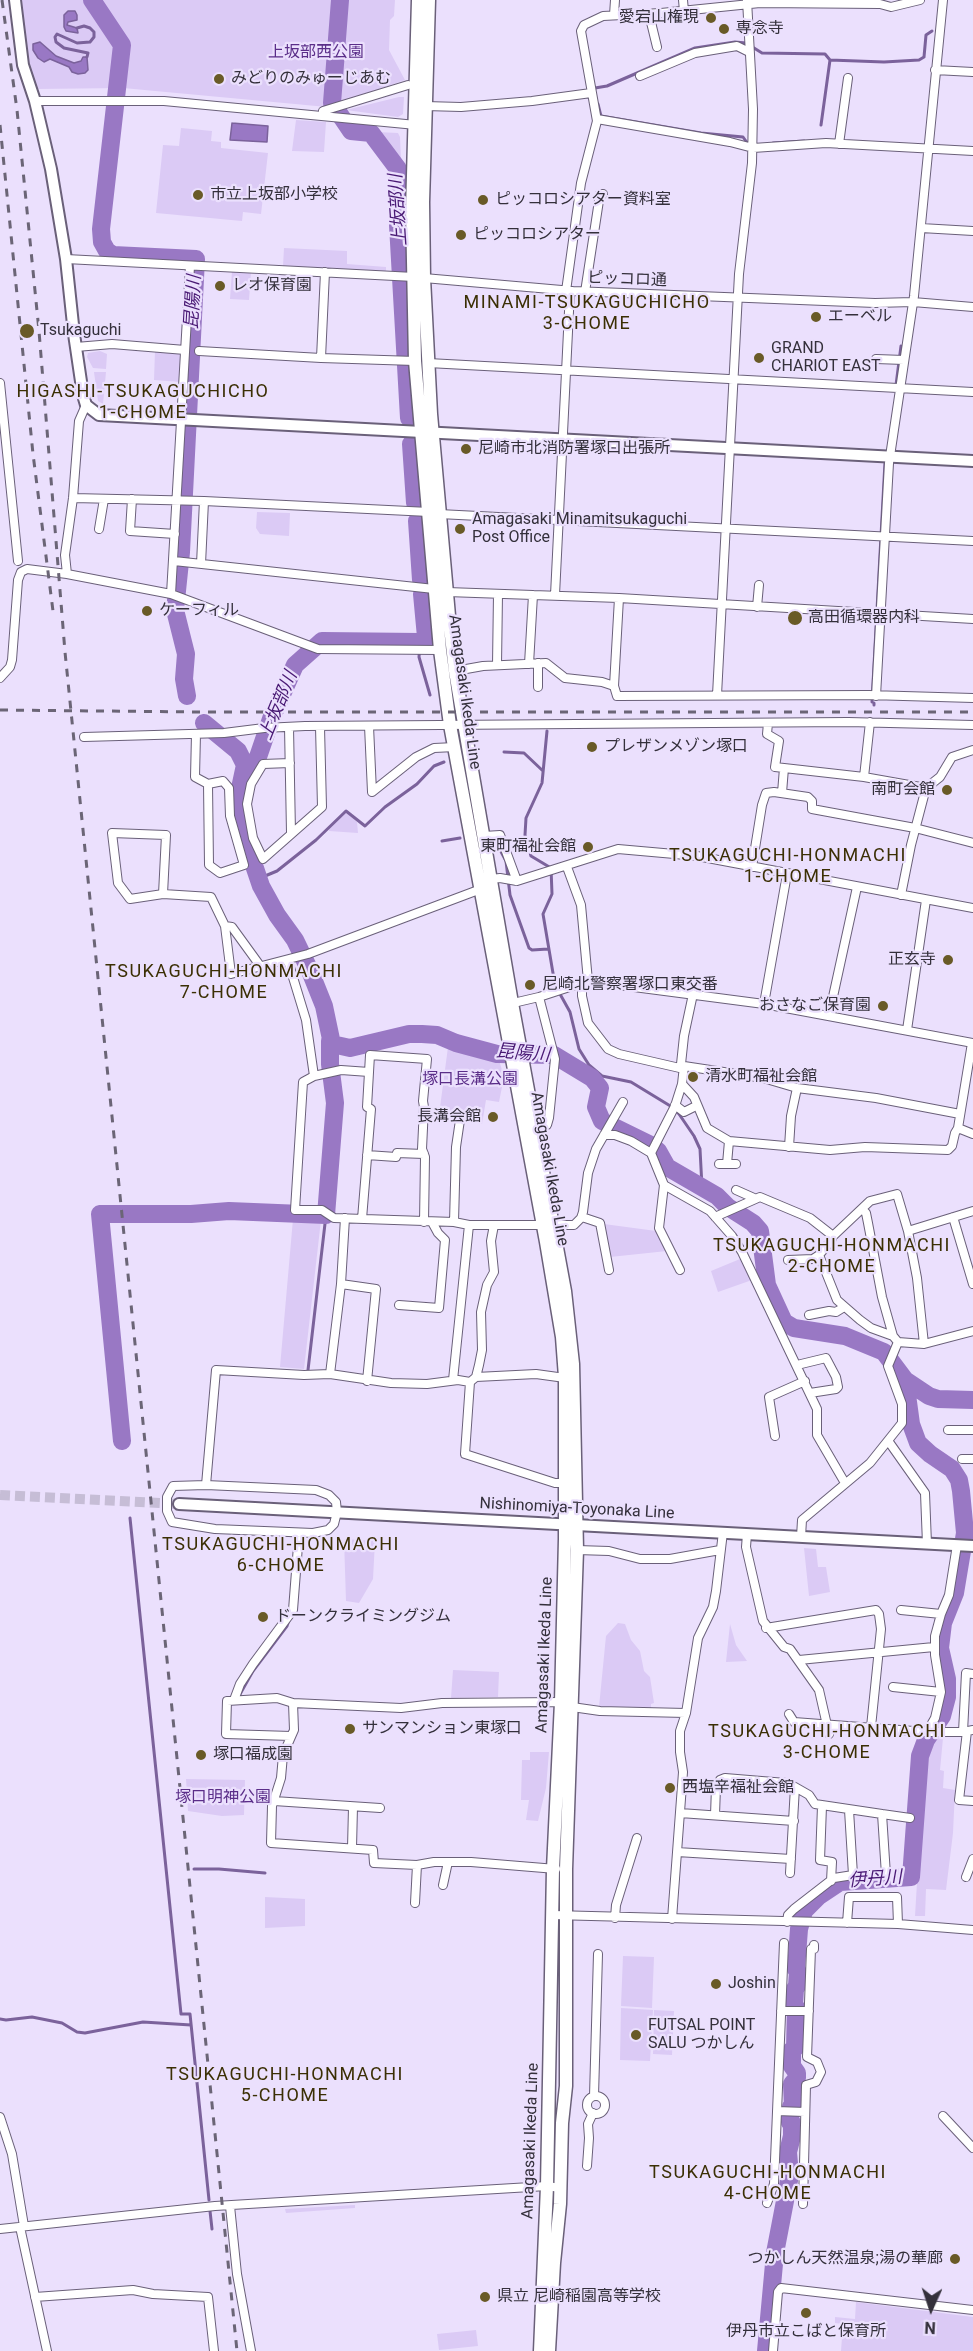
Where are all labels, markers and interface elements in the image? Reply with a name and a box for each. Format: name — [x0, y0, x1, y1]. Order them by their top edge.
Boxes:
place label: 愛宕山権現 — [619, 8, 699, 28]
marker: 愛宕山権現 — [704, 11, 718, 25]
place label: 専念寺 — [736, 19, 784, 39]
marker: 専念寺 — [717, 22, 731, 36]
park label: 上坂部西公園 — [268, 43, 364, 63]
place label: みどりのみゅーじあむ — [231, 69, 391, 89]
marker: みどりのみゅーじあむ — [212, 72, 226, 86]
water label: 上坂部川 — [386, 173, 412, 247]
place label: 市立上坂部小学校 — [210, 185, 338, 205]
marker: 市立上坂部小学校 — [191, 188, 205, 202]
place label: ピッコロシアター資料室 — [495, 190, 671, 210]
marker: ピッコロシアター資料室 — [476, 193, 490, 207]
place label: ピッコロシアター — [473, 225, 601, 245]
marker: ピッコロシアター — [454, 228, 468, 242]
street label: ピッコロ通 — [587, 269, 667, 291]
water label: 昆陽川 — [182, 274, 206, 330]
place label: レオ保育園 — [232, 276, 312, 296]
marker: レオ保育園 — [213, 279, 227, 293]
district label: MINAMI-TSUKAGUCHICHO 3-CHOME — [463, 292, 711, 334]
place label: エーベル — [828, 307, 892, 327]
marker: エーベル — [809, 310, 823, 324]
place label: Tsukaguchi — [40, 321, 121, 341]
marker: Tsukaguchi — [18, 322, 36, 340]
place label: GRAND CHARIOT EAST — [771, 339, 881, 377]
marker: GRAND CHARIOT EAST — [752, 351, 766, 365]
district label: HIGASHI-TSUKAGUCHICHO 1-CHOME — [17, 381, 269, 424]
place label: 尼崎市北消防署塚口出張所 — [478, 439, 670, 459]
marker: 尼崎市北消防署塚口出張所 — [459, 442, 473, 456]
place label: Amagasaki Minamitsukaguchi Post Office — [472, 510, 687, 548]
marker: Amagasaki Minamitsukaguchi Post Office — [453, 522, 467, 536]
place label: ケーフィル — [159, 601, 239, 621]
marker: ケーフィル — [140, 604, 154, 618]
place label: 高田循環器内科 — [808, 608, 920, 628]
marker: 高田循環器内科 — [786, 609, 804, 627]
street label: Amagasaki Ikeda Line — [444, 613, 484, 771]
water label: 上坂部川 — [256, 669, 302, 743]
place label: プレザンメゾン塚口 — [604, 737, 748, 757]
marker: プレザンメゾン塚口 — [585, 740, 599, 754]
place label: 南町会館 — [871, 780, 935, 800]
marker: 南町会館 — [940, 783, 954, 797]
place label: 東町福祉会館 — [480, 837, 576, 857]
marker: 東町福祉会館 — [581, 840, 595, 854]
district label: TSUKAGUCHI-HONMACHI 1-CHOME — [669, 845, 907, 888]
place label: 正玄寺 — [888, 950, 936, 970]
marker: 正玄寺 — [941, 953, 955, 967]
district label: TSUKAGUCHI-HONMACHI 7-CHOME — [105, 961, 343, 1004]
place label: 尼崎北警察署塚口東交番 — [542, 975, 718, 995]
marker: 尼崎北警察署塚口東交番 — [523, 978, 537, 992]
place label: おさなご保育園 — [759, 996, 871, 1016]
marker: おさなご保育園 — [876, 999, 890, 1013]
water label: 昆陽川 — [495, 1041, 551, 1067]
place label: 清水町福祉会館 — [705, 1067, 817, 1087]
park label: 塚口長溝公園 — [422, 1070, 518, 1090]
marker: 清水町福祉会館 — [686, 1070, 700, 1084]
street label: Amagasaki Ikeda Line — [526, 1090, 572, 1248]
place label: 長溝会館 — [417, 1107, 481, 1127]
marker: 長溝会館 — [486, 1110, 500, 1124]
district label: TSUKAGUCHI-HONMACHI 2-CHOME — [713, 1235, 951, 1278]
street label: Nishinomiya-Toyonaka Line — [479, 1494, 675, 1524]
district label: TSUKAGUCHI-HONMACHI 6-CHOME — [162, 1534, 400, 1576]
street label: Amagasaki Ikeda Line — [533, 1577, 557, 1733]
place label: ドーンクライミングジム — [275, 1607, 451, 1627]
marker: ドーンクライミングジム — [256, 1610, 270, 1624]
place label: サンマンション東塚口 — [362, 1719, 522, 1739]
district label: TSUKAGUCHI-HONMACHI 3-CHOME — [708, 1721, 946, 1764]
marker: サンマンション東塚口 — [343, 1722, 357, 1736]
place label: 塚口福成園 — [213, 1745, 293, 1765]
marker: 塚口福成園 — [194, 1748, 208, 1762]
place label: 西塩辛福祉会館 — [682, 1778, 794, 1798]
marker: 西塩辛福祉会館 — [663, 1781, 677, 1795]
park label: 塚口明神公園 — [175, 1788, 271, 1808]
water label: 伊丹川 — [847, 1867, 903, 1893]
place label: Joshin — [728, 1974, 776, 1994]
marker: Joshin — [709, 1977, 723, 1991]
place label: FUTSAL POINT SALU つかしん — [648, 2016, 755, 2054]
marker: FUTSAL POINT SALU つかしん — [629, 2028, 643, 2042]
street label: Amagasaki Ikeda Line — [519, 2063, 543, 2219]
district label: TSUKAGUCHI-HONMACHI 5-CHOME — [166, 2064, 404, 2106]
district label: TSUKAGUCHI-HONMACHI 4-CHOME — [649, 2162, 887, 2204]
place label: つかしん天然温泉;湯の華廊 — [748, 2249, 943, 2269]
marker: つかしん天然温泉;湯の華廊 — [948, 2252, 962, 2266]
north arrow — [901, 2279, 961, 2339]
place label: 県立 尼崎稲園高等学校 — [497, 2287, 661, 2307]
marker: 県立 尼崎稲園高等学校 — [478, 2290, 492, 2304]
marker: 伊丹市立こばと保育所 — [799, 2306, 813, 2320]
text: N — [924, 2318, 936, 2337]
place label: 伊丹市立こばと保育所 — [726, 2322, 886, 2342]

